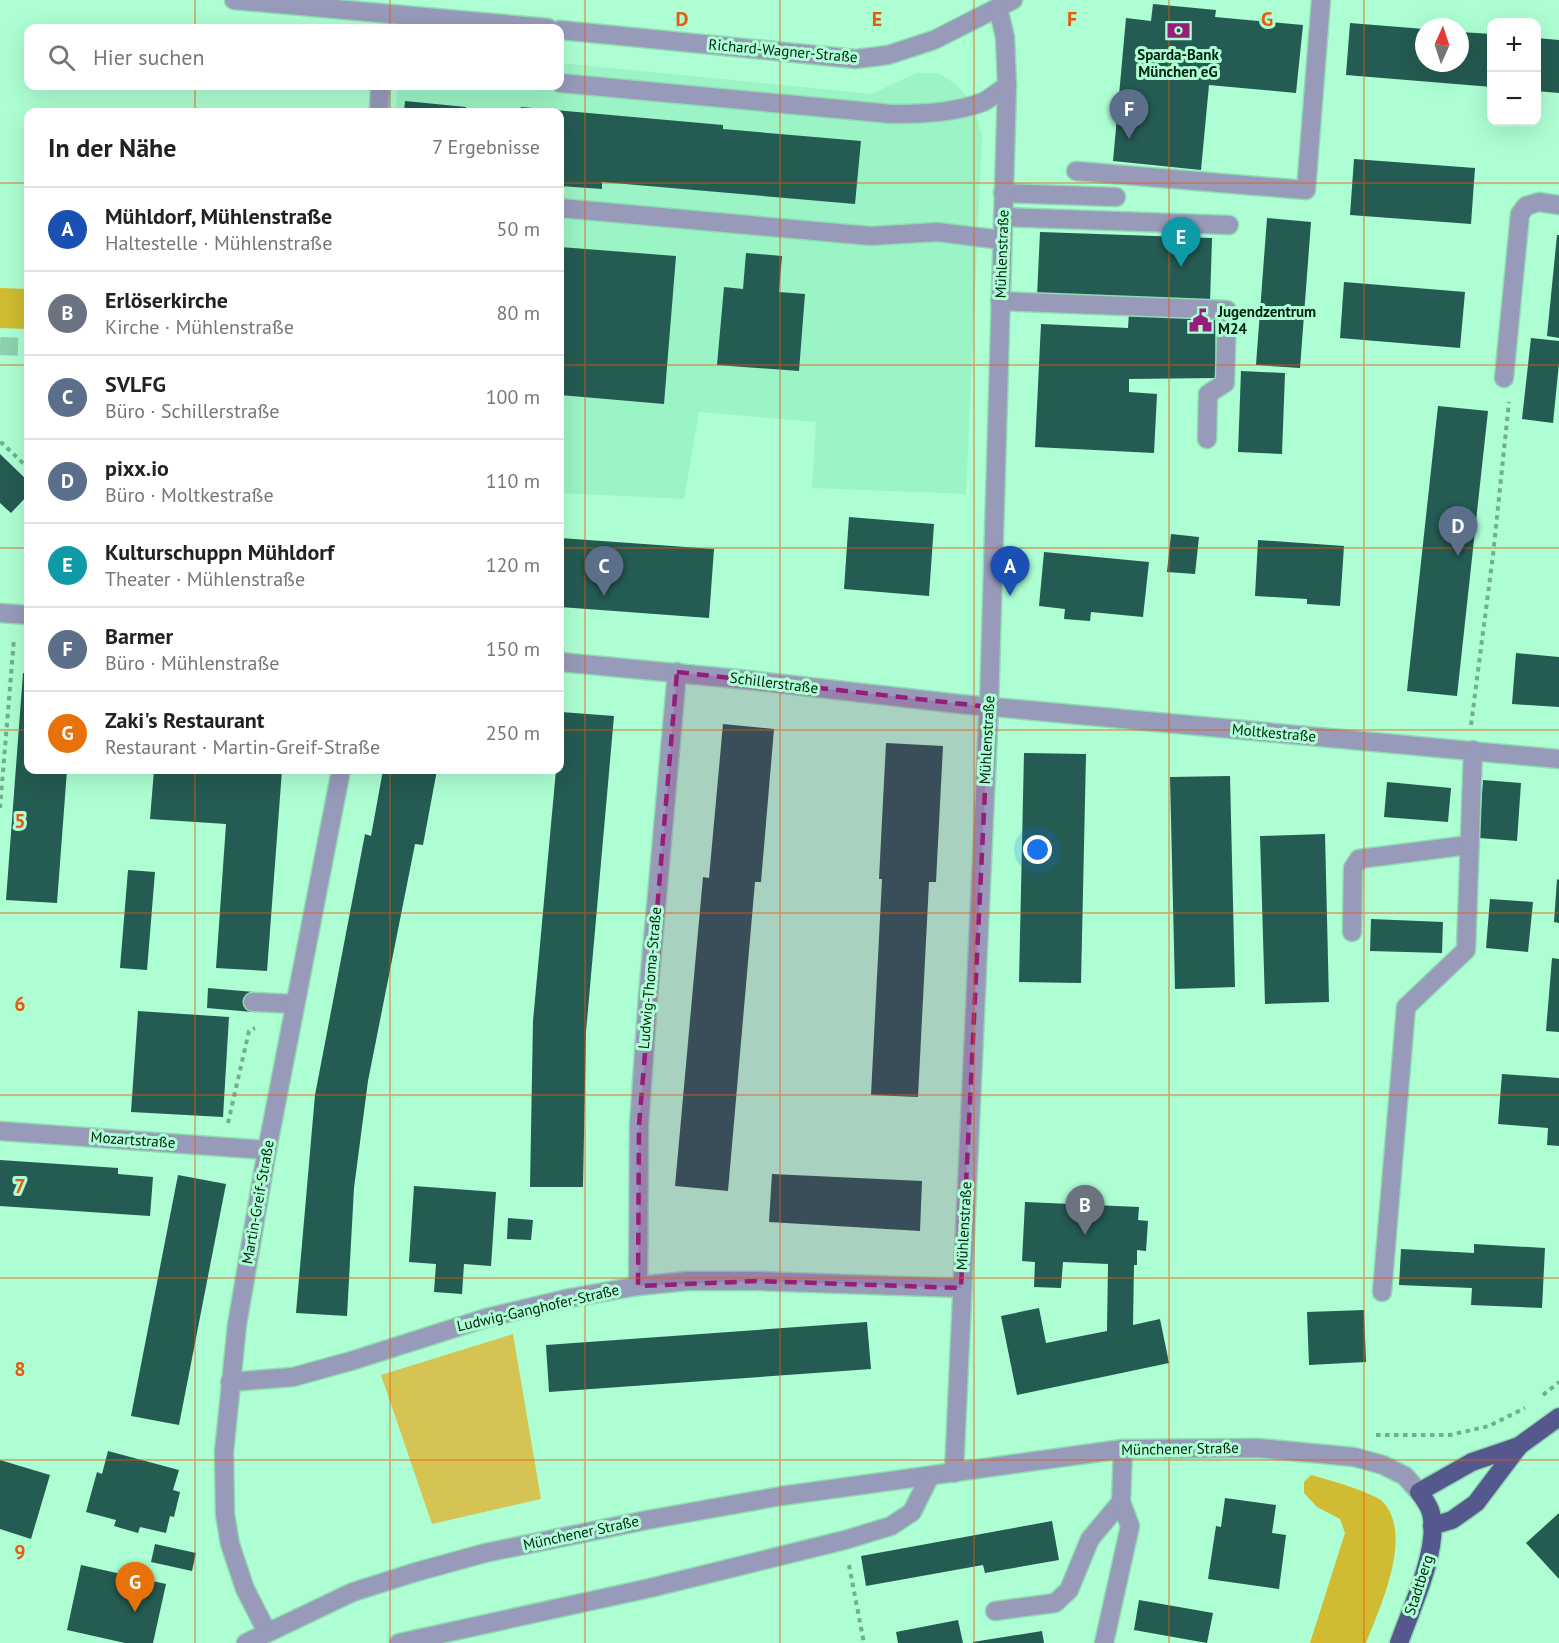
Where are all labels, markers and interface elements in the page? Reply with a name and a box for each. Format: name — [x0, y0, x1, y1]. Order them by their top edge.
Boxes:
text: D — [676, 6, 689, 32]
text: E — [872, 6, 882, 32]
text: F — [1067, 6, 1077, 32]
text: G — [1261, 6, 1273, 32]
bank icon: Sparda-Bank München eG — [1165, 18, 1191, 44]
north arrow — [1415, 18, 1469, 72]
map controls — [1487, 18, 1541, 126]
button: + — [1487, 18, 1541, 72]
search box — [24, 24, 564, 90]
street label: Richard-Wagner-Straße — [708, 35, 858, 66]
icon: search — [45, 41, 78, 74]
text: Hier suchen — [93, 43, 205, 71]
place label: Sparda-Bank München eG — [1137, 45, 1219, 81]
button: − — [1487, 72, 1541, 126]
pin: F — [1110, 90, 1148, 139]
text: In der Nähe — [48, 131, 176, 164]
text: 7 Ergebnisse — [432, 134, 540, 160]
text: Mühldorf, Mühlenstraße — [105, 202, 332, 230]
street label: Mühlenstraße — [990, 209, 1013, 299]
text: A — [61, 216, 74, 242]
text: 50 m — [497, 216, 540, 242]
pin: E — [1162, 218, 1200, 267]
text: Haltestelle · Mühlenstraße — [105, 230, 332, 256]
text: Erlöserkirche — [105, 286, 228, 314]
text: B — [62, 300, 73, 326]
text: 80 m — [497, 300, 540, 326]
place label: Jugendzentrum M24 — [1217, 302, 1316, 338]
public building icon: Jugendzentrum M24 — [1187, 308, 1213, 334]
text: Kirche · Mühlenstraße — [105, 314, 294, 340]
text: SVLFG — [105, 370, 166, 398]
text: C — [62, 384, 73, 410]
text: 100 m — [486, 384, 540, 410]
text: Büro · Schillerstraße — [105, 398, 280, 424]
text: pixx.io — [105, 454, 169, 482]
text: D — [61, 468, 74, 494]
text: 110 m — [486, 468, 540, 494]
text: Büro · Moltkestraße — [105, 482, 274, 508]
pin: D — [1438, 506, 1478, 556]
text: Kulturschuppn Mühldorf — [105, 538, 334, 566]
pin: C — [584, 546, 624, 596]
pin: A — [990, 546, 1030, 596]
text: E — [62, 552, 73, 578]
text: 120 m — [486, 552, 540, 578]
text: Theater · Mühlenstraße — [105, 566, 305, 592]
text: Barmer — [105, 622, 173, 650]
text: F — [62, 636, 73, 662]
text: 150 m — [486, 636, 540, 662]
text: Büro · Mühlenstraße — [105, 650, 279, 676]
street label: Schillerstraße — [729, 668, 819, 697]
street label: Mühlenstraße — [975, 695, 998, 785]
text: Zaki's Restaurant — [105, 706, 264, 734]
street label: Moltkestraße — [1231, 719, 1317, 746]
text: G — [61, 720, 74, 746]
text: 250 m — [486, 720, 540, 746]
text: Restaurant · Martin-Greif-Straße — [105, 734, 380, 760]
text: 5 — [14, 808, 26, 834]
your location — [1023, 835, 1052, 864]
street label: Ludwig-Thoma-Straße — [634, 906, 665, 1050]
text: 6 — [14, 991, 26, 1017]
street label: Mozartstraße — [90, 1127, 176, 1152]
street label: Martin-Greif-Straße — [237, 1138, 278, 1265]
text: 7 — [14, 1173, 26, 1199]
street label: Mühlenstraße — [952, 1181, 975, 1271]
pin: B — [1066, 1186, 1104, 1235]
street label: Ludwig-Ganghofer-Straße — [455, 1280, 621, 1335]
text: 8 — [14, 1356, 26, 1382]
street label: Münchener Straße — [1121, 1438, 1239, 1459]
street label: Münchener Straße — [521, 1511, 640, 1554]
text: 9 — [14, 1539, 26, 1565]
street label: Stadtberg — [1400, 1552, 1437, 1618]
pin: G — [116, 1562, 154, 1612]

